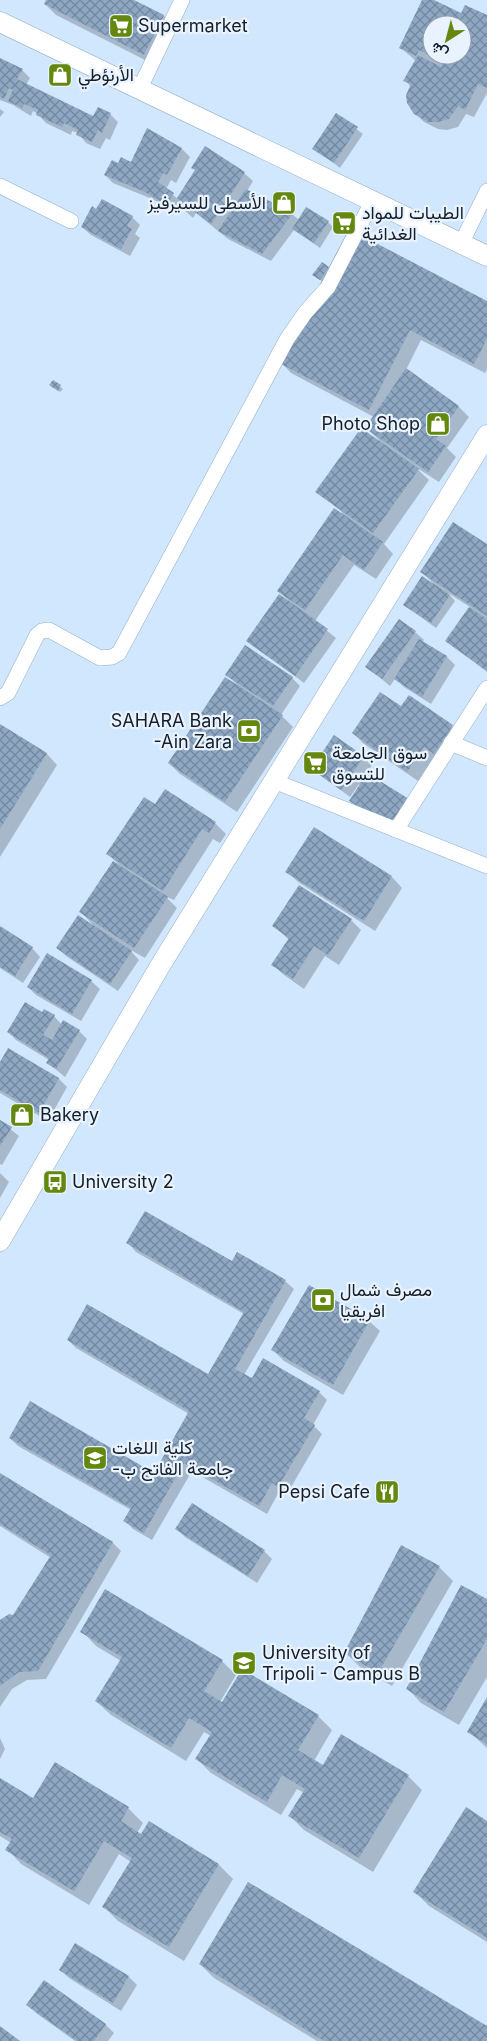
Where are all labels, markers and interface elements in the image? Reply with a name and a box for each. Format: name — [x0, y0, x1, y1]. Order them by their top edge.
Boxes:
supermarket icon: Supermarket — [108, 13, 134, 39]
place label: Supermarket — [138, 15, 248, 36]
north arrow — [422, 15, 472, 65]
text: ش — [427, 38, 451, 63]
shop icon: الأرنؤطي — [47, 62, 73, 88]
place label: الأرنؤطي — [78, 64, 134, 90]
shop icon: الأسطى للسيرفيز — [271, 190, 297, 216]
place label: الأسطى للسيرفيز — [146, 192, 266, 214]
place label: الطيبات للمواد الغدائية — [362, 202, 464, 244]
supermarket icon: الطيبات للمواد الغدائية — [331, 210, 357, 236]
shop icon: Photo Shop — [425, 411, 451, 437]
place label: Photo Shop — [321, 413, 420, 434]
place label: SAHARA Bank -Ain Zara — [111, 710, 232, 752]
bank icon: SAHARA Bank -Ain Zara — [236, 718, 262, 744]
place label: سوق الجامعة للتسوق — [332, 742, 427, 785]
supermarket icon: سوق الجامعة للتسوق — [302, 750, 328, 776]
shop icon: Bakery — [9, 1102, 35, 1128]
place label: Bakery — [40, 1104, 99, 1125]
bus stop icon: University 2 — [42, 1169, 68, 1195]
place label: University 2 — [72, 1171, 174, 1192]
place label: مصرف شمال افريقيا — [340, 1279, 432, 1322]
bank icon: مصرف شمال افريقيا — [310, 1287, 336, 1313]
place label: كلية اللغات -جامعة الفاتح ب — [112, 1437, 233, 1481]
school or university icon: كلية اللغات -جامعة الفاتح ب — [82, 1445, 108, 1471]
restaurant icon: Pepsi Cafe — [374, 1479, 400, 1505]
place label: Pepsi Cafe — [278, 1481, 370, 1502]
place label: University of Tripoli - Campus B — [262, 1642, 420, 1684]
school or university icon: University of Tripoli - Campus B — [231, 1650, 257, 1676]

